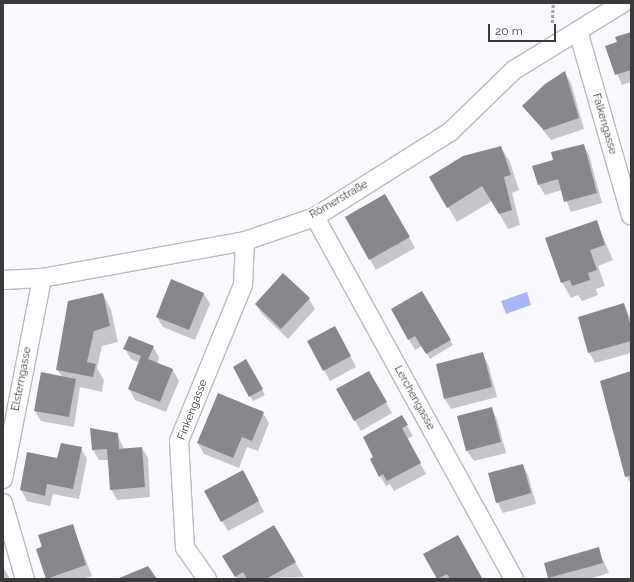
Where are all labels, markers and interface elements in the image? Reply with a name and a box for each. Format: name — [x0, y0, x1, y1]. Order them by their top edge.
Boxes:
scale bar — [490, 16, 558, 42]
text: 20 m — [495, 24, 523, 38]
street label: Falkengasse — [589, 92, 619, 156]
street label: Römerstraße — [307, 178, 371, 222]
street label: Elsterngasse — [9, 346, 35, 412]
street label: Lerchengasse — [391, 363, 437, 433]
street label: Finkengasse — [175, 378, 211, 442]

